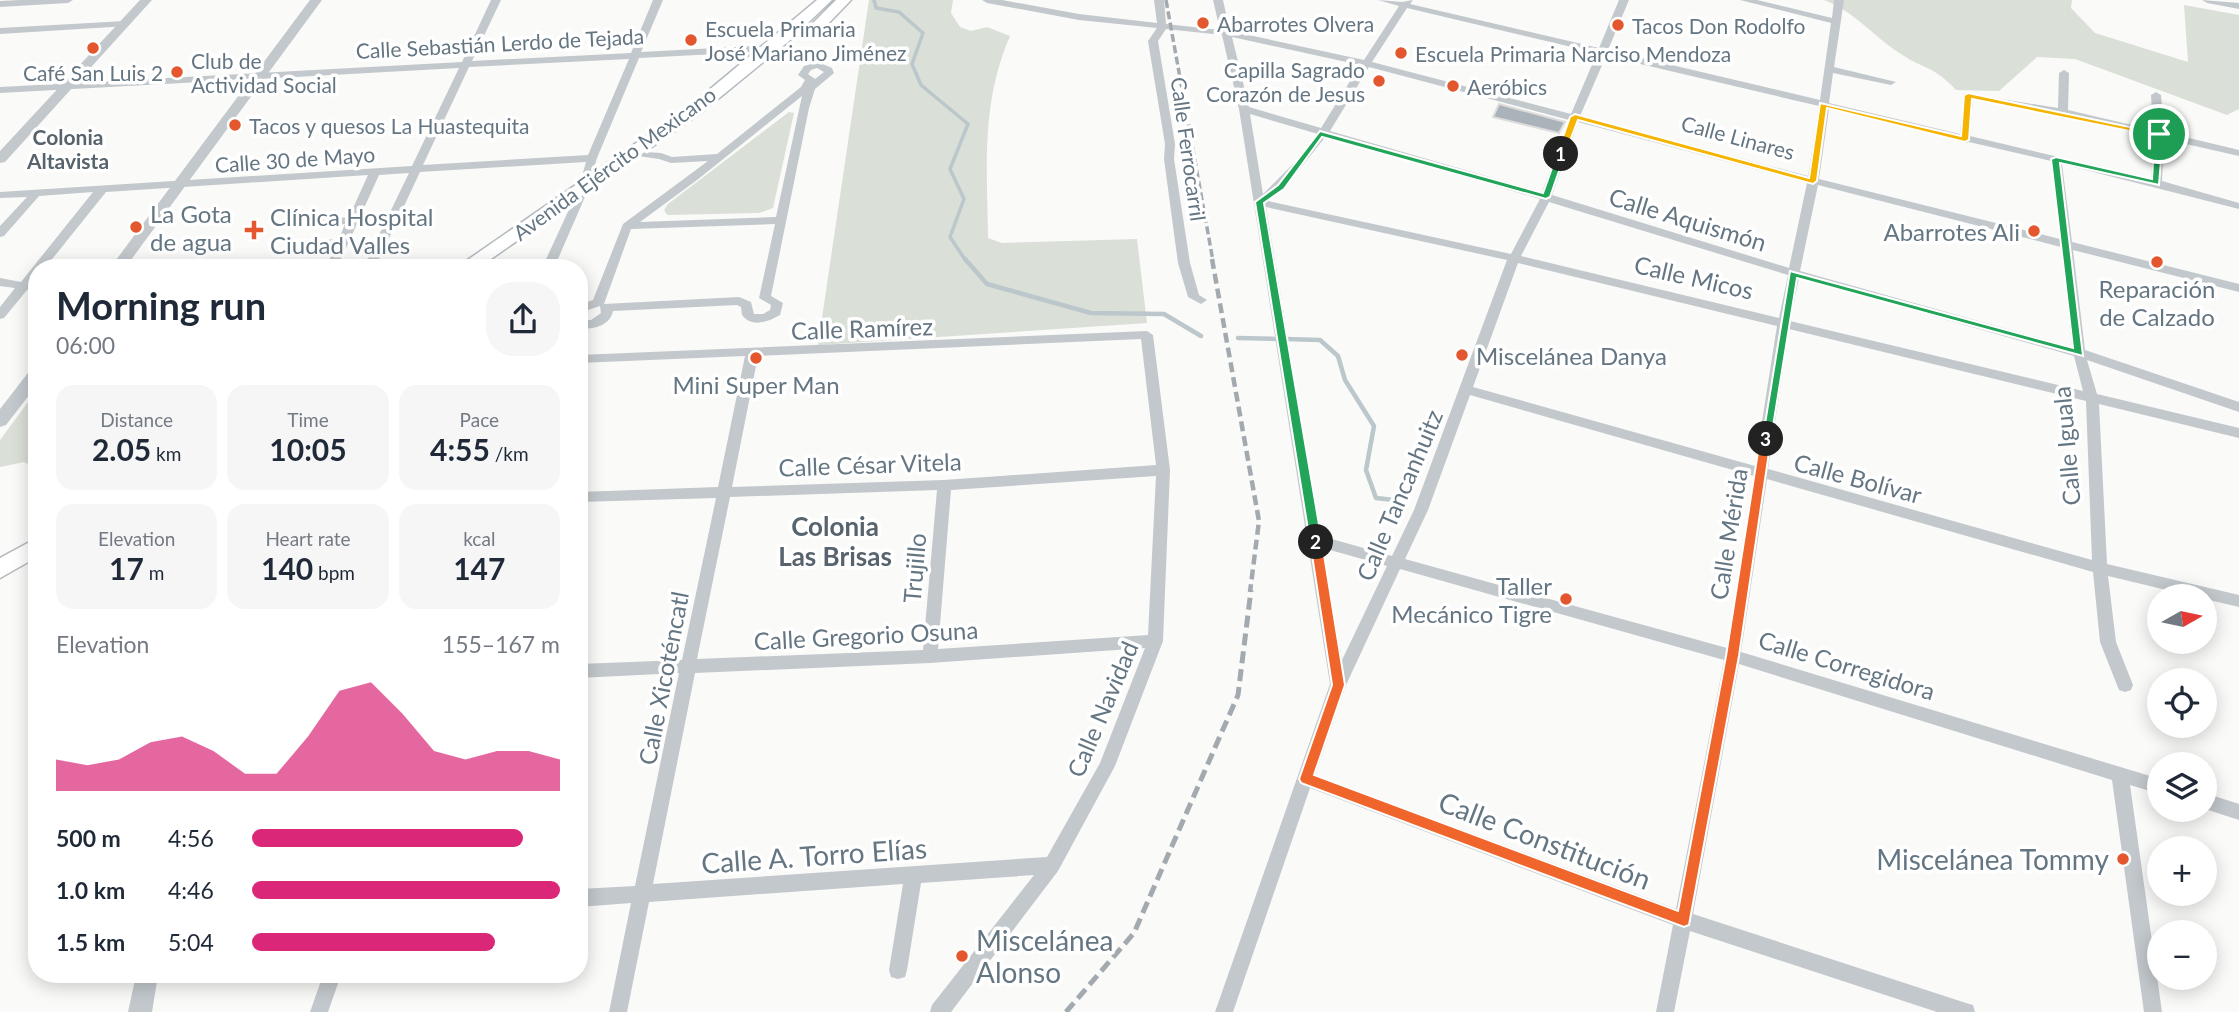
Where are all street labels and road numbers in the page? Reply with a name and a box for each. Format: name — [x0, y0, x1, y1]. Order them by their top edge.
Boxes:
street label: Calle Sebastián Lerdo de Tejada — [355, 23, 645, 63]
street label: Calle Ferrocarril — [1167, 75, 1211, 223]
street label: Avenida Ejército Mexicano — [508, 81, 720, 245]
street label: Calle Linares — [1679, 110, 1797, 164]
street label: Calle 30 de Mayo — [214, 141, 376, 177]
street label: Calle Aquismón — [1606, 181, 1770, 257]
street label: Calle Micos — [1632, 249, 1756, 305]
street label: Calle Ramírez — [790, 311, 934, 345]
street label: Calle Iguala — [2046, 385, 2086, 507]
street label: Calle Tancanhuitz — [1350, 405, 1448, 585]
street label: Calle César Vitela — [778, 446, 962, 482]
street label: Calle Bolívar — [1791, 447, 1925, 509]
street label: Calle Mérida — [1703, 466, 1753, 602]
street label: Trujillo — [896, 532, 932, 604]
street label: Calle Xicoténcatl — [632, 589, 694, 767]
street label: Calle Gregorio Osuna — [753, 615, 979, 655]
street label: Calle Corregidora — [1755, 624, 1939, 706]
street label: Calle Navidad — [1060, 637, 1144, 781]
street label: Calle Constitución — [1434, 784, 1656, 896]
street label: Calle A. Torro Elías — [700, 830, 928, 880]

